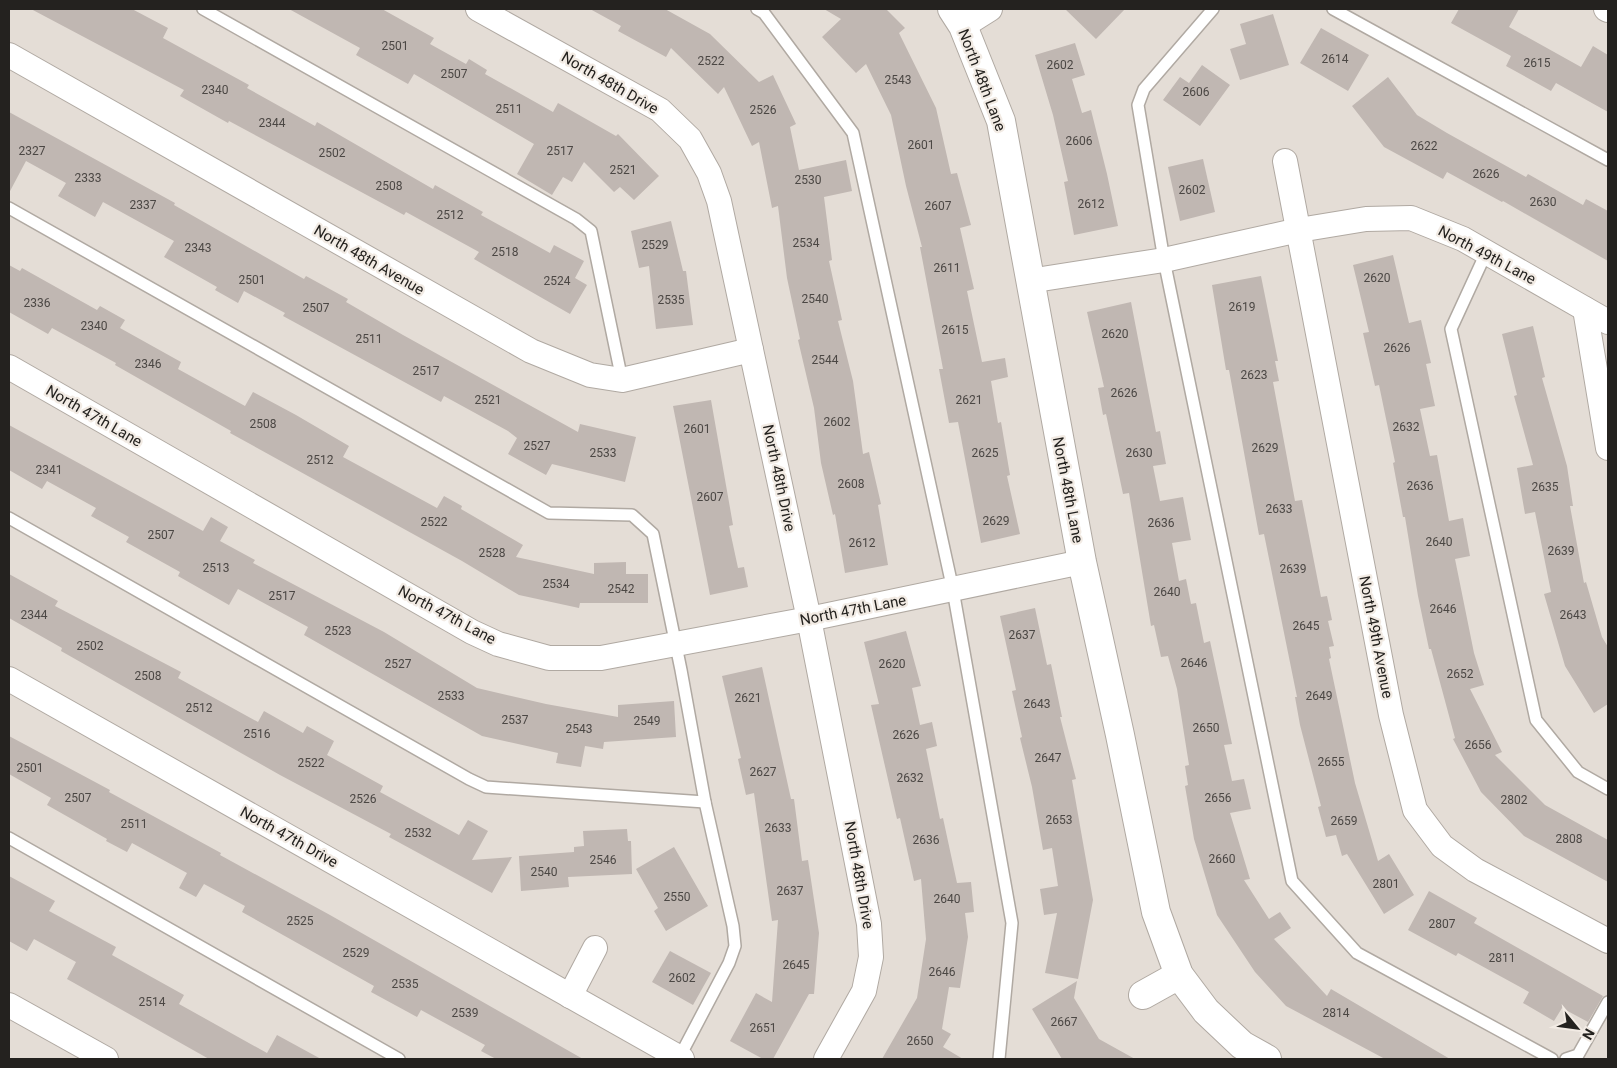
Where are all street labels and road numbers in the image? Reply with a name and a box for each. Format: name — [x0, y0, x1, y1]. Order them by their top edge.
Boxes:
street label: North 48th Lane — [954, 26, 1010, 134]
street label: North 48th Drive — [558, 48, 662, 118]
street label: North 48th Avenue — [311, 221, 427, 299]
street label: North 49th Lane — [1435, 222, 1539, 288]
street label: North 47th Lane — [43, 381, 145, 451]
street label: North 48th Drive — [759, 423, 799, 533]
street label: North 48th Lane — [1049, 435, 1087, 545]
street label: North 49th Avenue — [1355, 574, 1397, 700]
street label: North 47th Lane — [395, 582, 499, 648]
street label: North 47th Lane — [798, 591, 908, 629]
street label: North 47th Drive — [237, 803, 341, 871]
street label: North 48th Drive — [841, 820, 877, 930]

